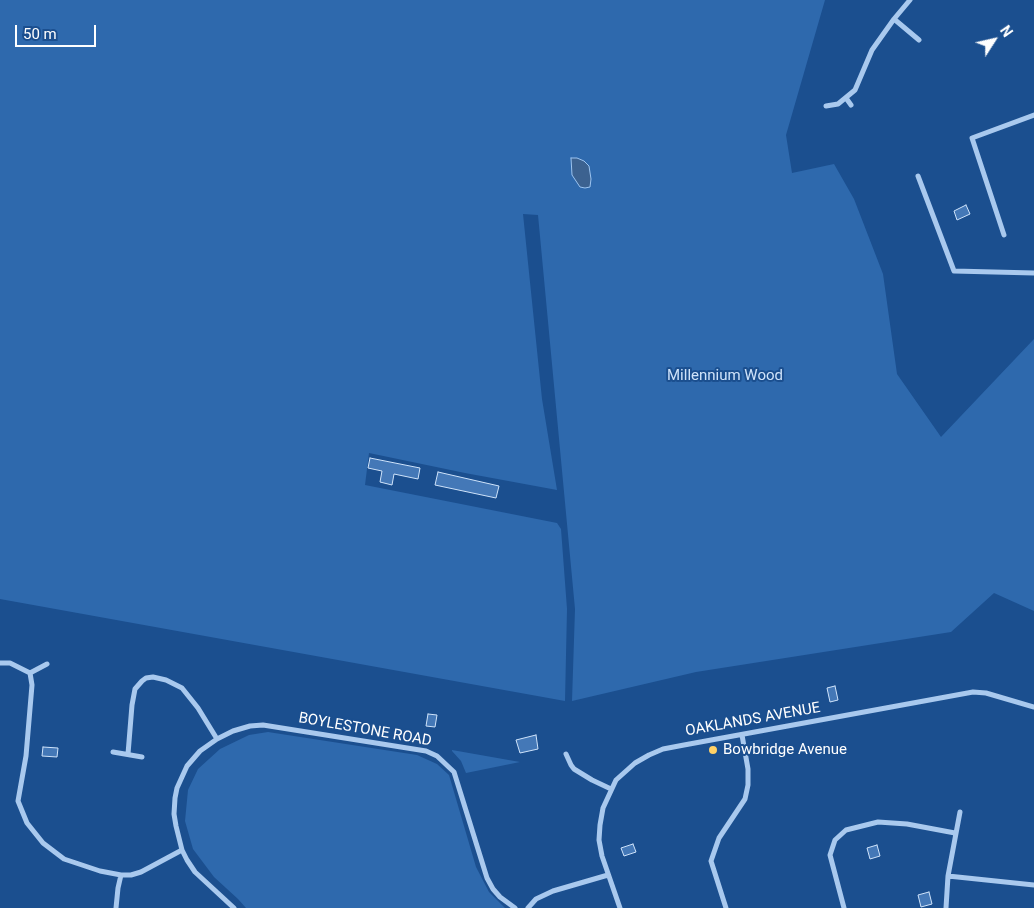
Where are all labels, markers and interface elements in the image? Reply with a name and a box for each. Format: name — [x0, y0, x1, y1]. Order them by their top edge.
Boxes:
scale bar — [18, 15, 99, 47]
north arrow — [969, 15, 1019, 65]
text: N — [997, 23, 1016, 40]
text: 50 m — [23, 25, 57, 43]
park label: Millennium Wood — [667, 367, 783, 385]
street label: OAKLANDS AVENUE — [684, 699, 822, 741]
street label: BOYLESTONE ROAD — [297, 709, 433, 751]
place label: Bowbridge Avenue — [723, 741, 847, 759]
marker: Bowbridge Avenue — [707, 744, 719, 756]

